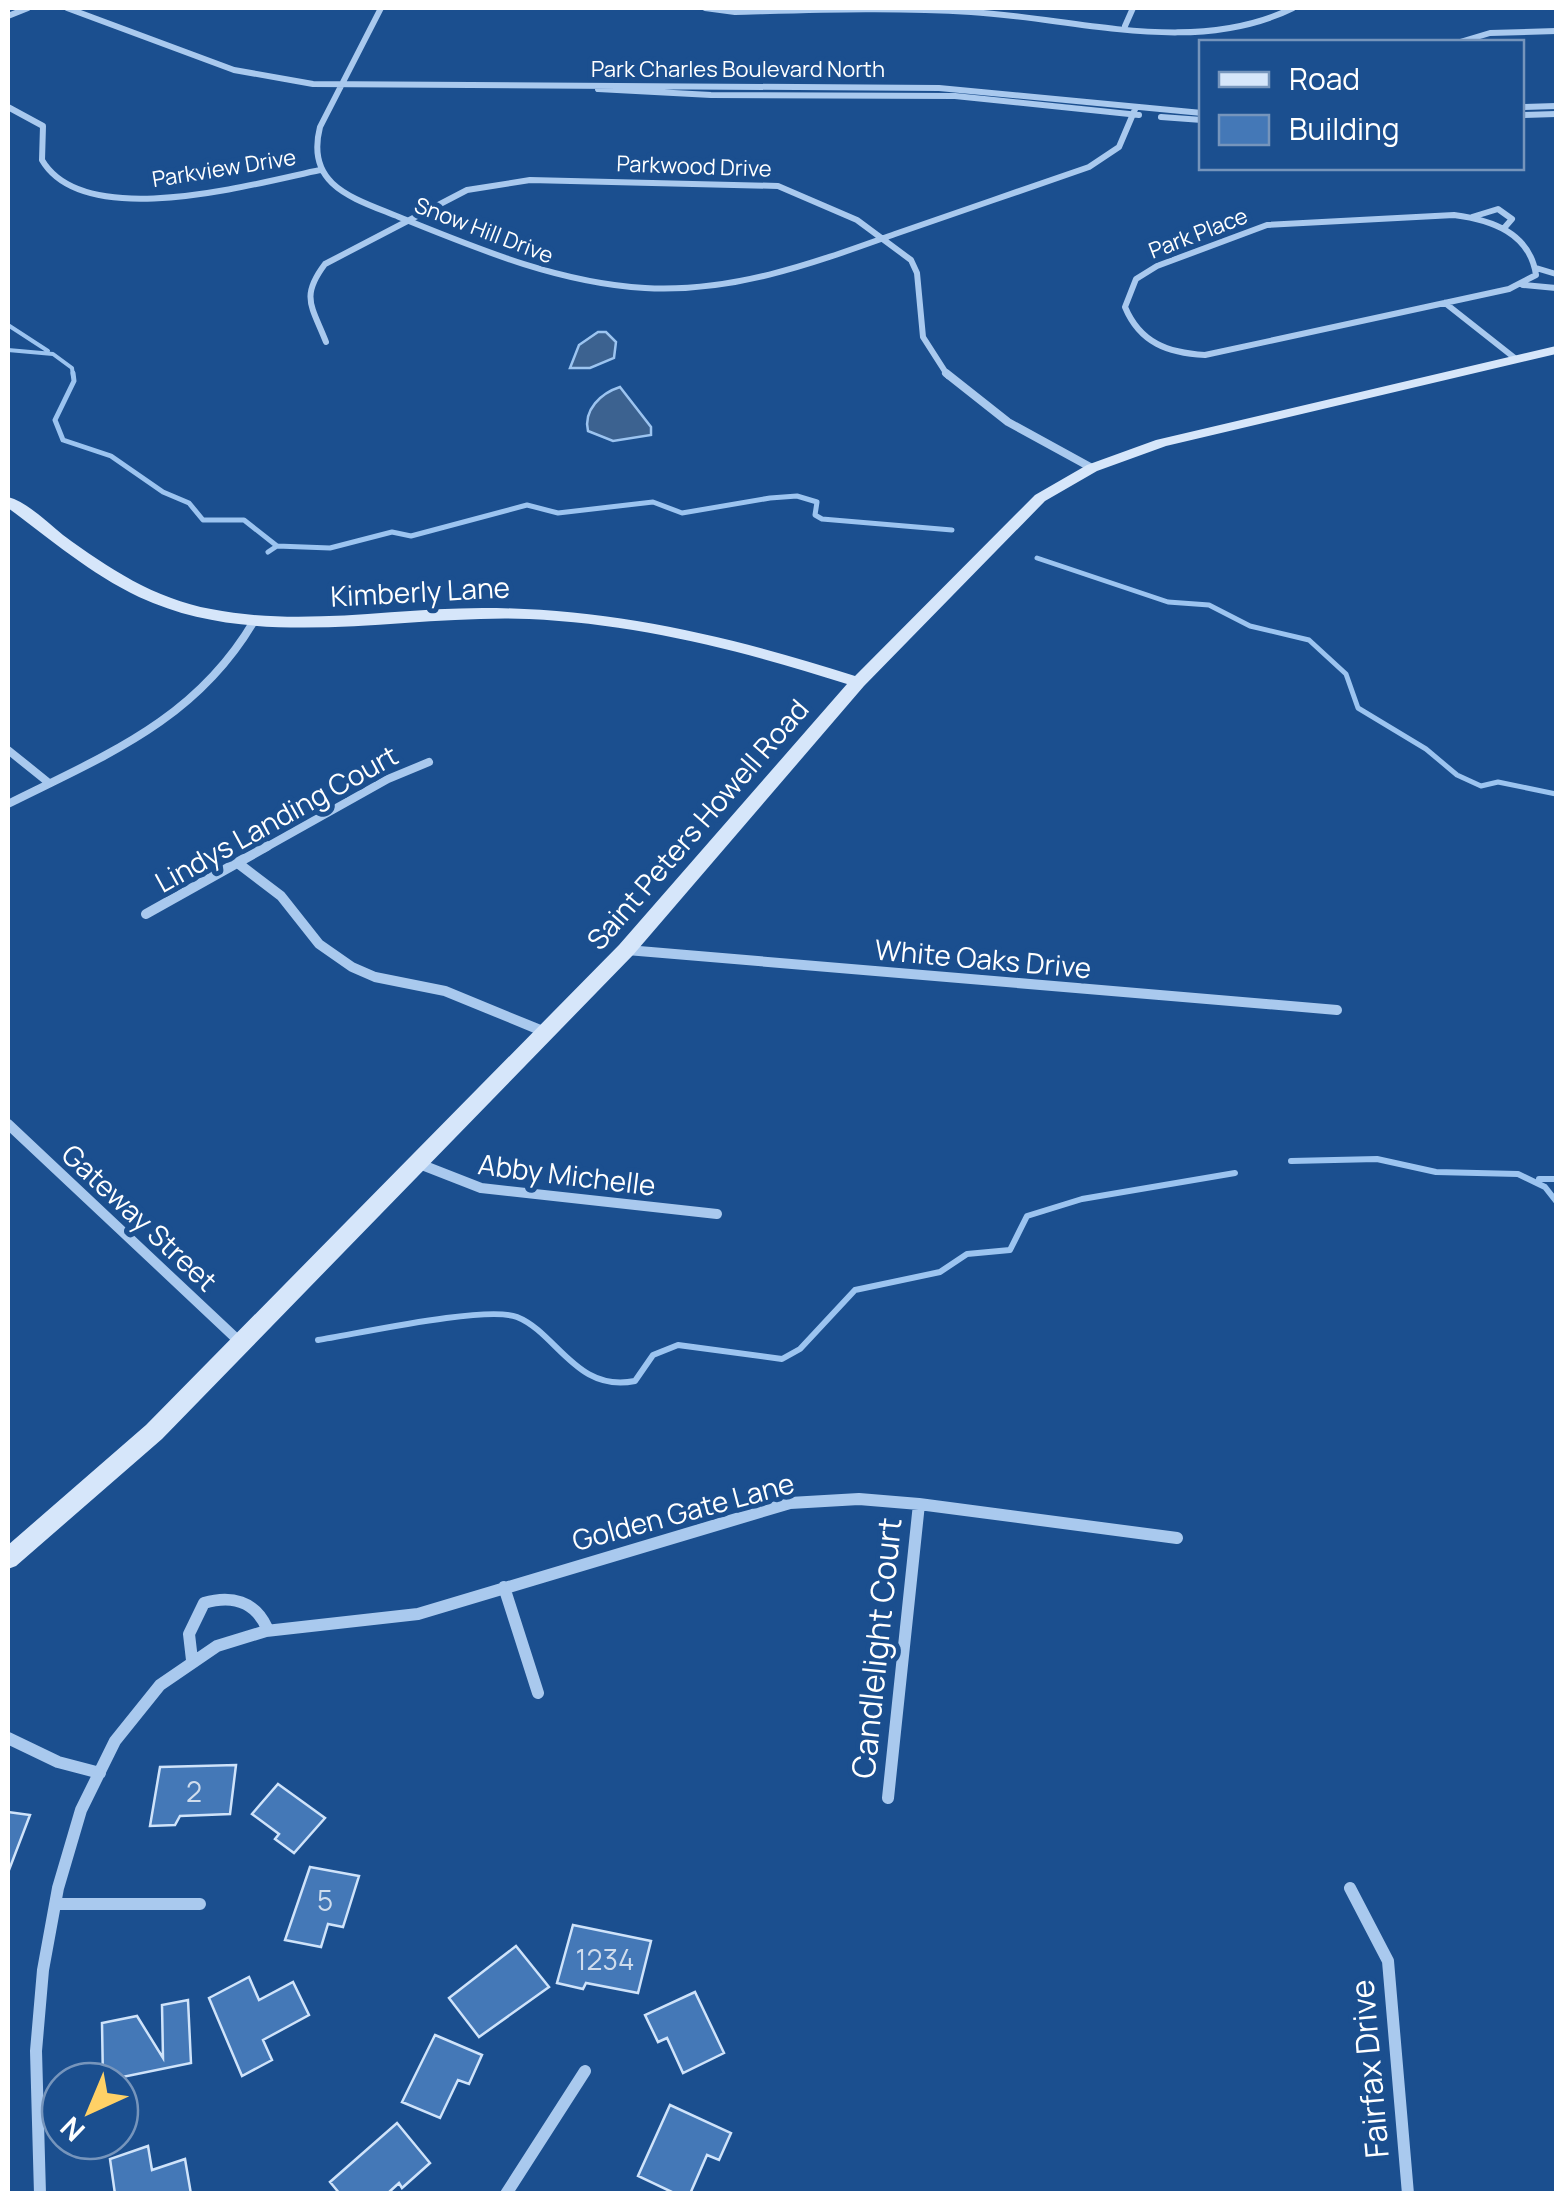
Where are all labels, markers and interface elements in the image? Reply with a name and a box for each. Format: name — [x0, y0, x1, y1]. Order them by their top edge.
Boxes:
legend — [1199, 40, 1524, 170]
street label: Park Charles Boulevard North — [591, 54, 885, 84]
text: Road — [1289, 58, 1360, 99]
text: Building — [1289, 108, 1400, 149]
street label: Parkview Drive — [150, 142, 298, 194]
street label: Parkwood Drive — [616, 148, 772, 184]
street label: Snow Hill Drive — [410, 190, 558, 270]
street label: Park Place — [1144, 200, 1252, 266]
street label: Kimberly Lane — [329, 567, 511, 615]
street label: Saint Peters Howell Road — [578, 691, 816, 957]
street label: Lindys Landing Court — [148, 735, 404, 901]
street label: White Oaks Drive — [873, 930, 1093, 986]
street label: Gateway Street — [54, 1135, 226, 1299]
street label: Abby Michelle — [476, 1144, 658, 1204]
street label: Golden Gate Lane — [568, 1463, 798, 1559]
street label: Candlelight Court — [840, 1515, 912, 1781]
house number: 2 — [186, 1772, 202, 1810]
house number: 5 — [317, 1881, 333, 1919]
house number: 1234 — [576, 1940, 634, 1978]
street label: Fairfax Drive — [1339, 1978, 1399, 2160]
north arrow — [40, 2061, 140, 2161]
text: N — [52, 2109, 92, 2150]

